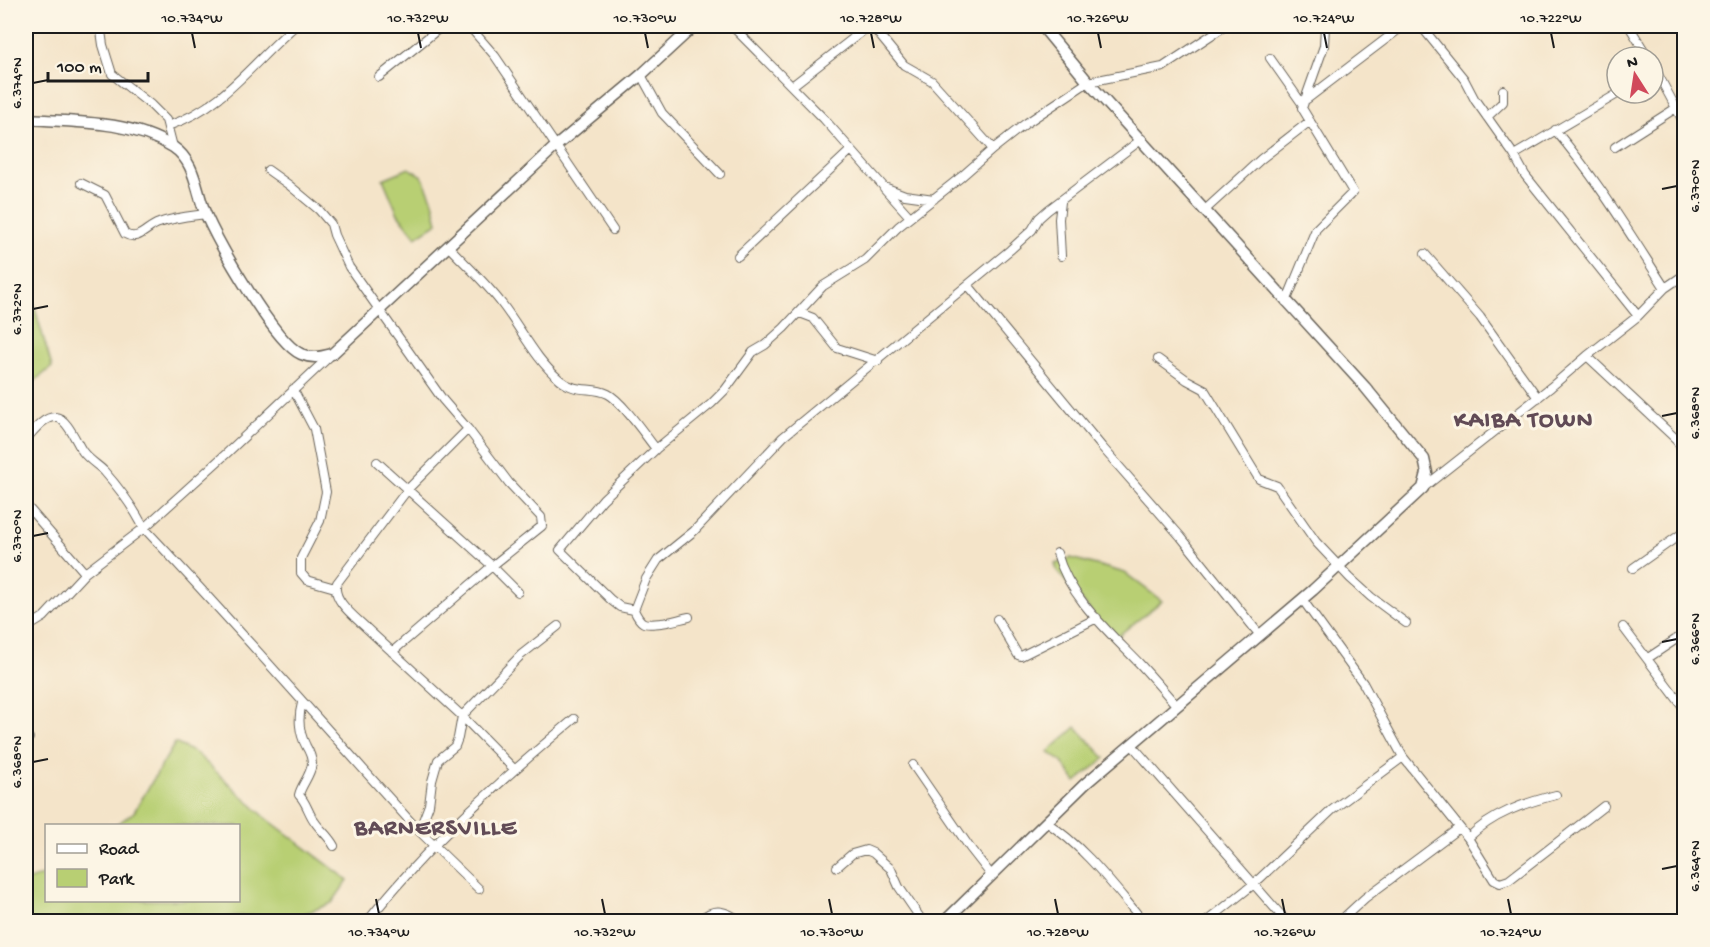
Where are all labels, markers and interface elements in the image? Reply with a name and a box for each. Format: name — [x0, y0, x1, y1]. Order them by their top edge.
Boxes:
text: 10.734°W — [160, 10, 223, 28]
text: 10.732°W — [386, 10, 449, 28]
text: 10.730°W — [613, 10, 677, 28]
text: 10.728°W — [839, 10, 902, 28]
text: 10.726°W — [1066, 10, 1129, 28]
text: 10.724°W — [1292, 10, 1355, 28]
text: 10.722°W — [1519, 10, 1582, 28]
scale bar — [48, 45, 148, 83]
north arrow — [1605, 45, 1665, 105]
text: N — [1626, 53, 1640, 74]
text: 6.374°N — [9, 57, 27, 109]
text: 100 m — [56, 58, 102, 79]
text: 6.370°N — [1687, 159, 1705, 212]
text: 6.372°N — [9, 283, 27, 335]
text: 6.368°N — [1687, 387, 1705, 439]
district label: KAIBA TOWN — [1453, 407, 1594, 436]
text: 6.370°N — [9, 509, 27, 562]
text: 6.366°N — [1687, 613, 1705, 665]
text: 6.368°N — [9, 736, 27, 788]
district label: BARNERSVILLE — [354, 815, 518, 844]
legend — [45, 824, 240, 902]
text: Road — [99, 840, 140, 861]
text: 6.364°N — [1687, 840, 1705, 892]
text: Park — [98, 870, 135, 891]
text: 10.734°W — [347, 924, 410, 942]
text: 10.732°W — [573, 924, 636, 942]
text: 10.730°W — [800, 924, 864, 942]
text: 10.728°W — [1026, 924, 1089, 942]
text: 10.726°W — [1253, 924, 1316, 942]
text: 10.724°W — [1479, 924, 1542, 942]

